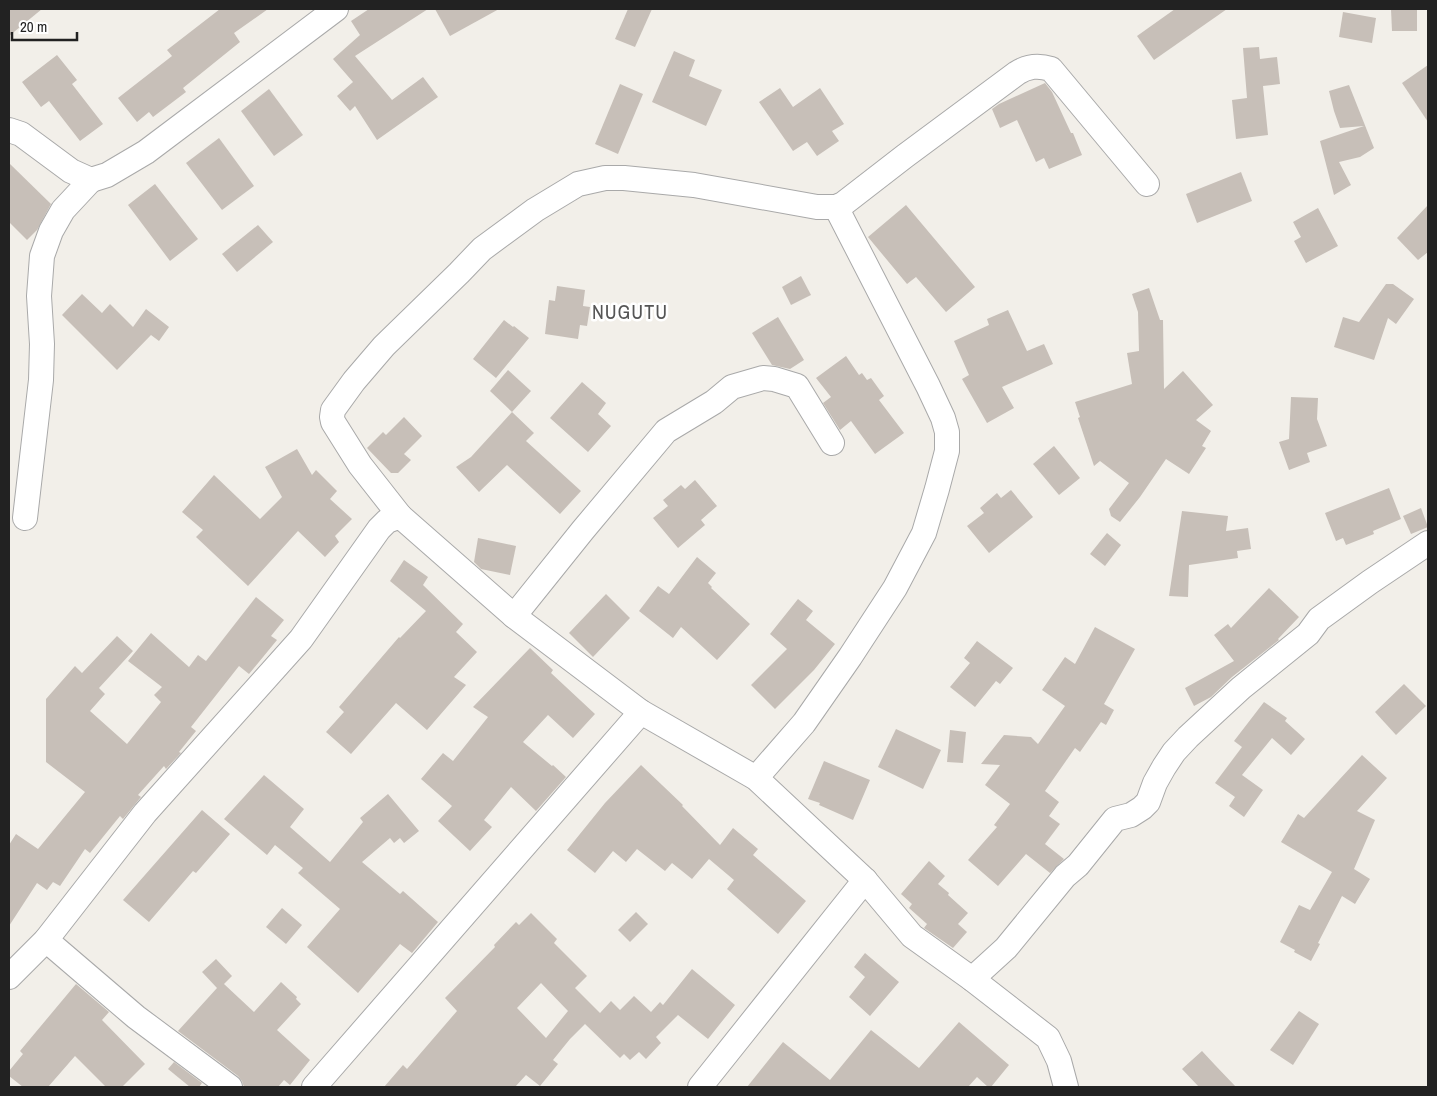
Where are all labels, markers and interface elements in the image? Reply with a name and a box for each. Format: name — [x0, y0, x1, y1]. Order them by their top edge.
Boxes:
scale bar — [12, 10, 78, 42]
text: 20 m — [20, 16, 47, 37]
district label: NUGUTU — [592, 298, 668, 325]

